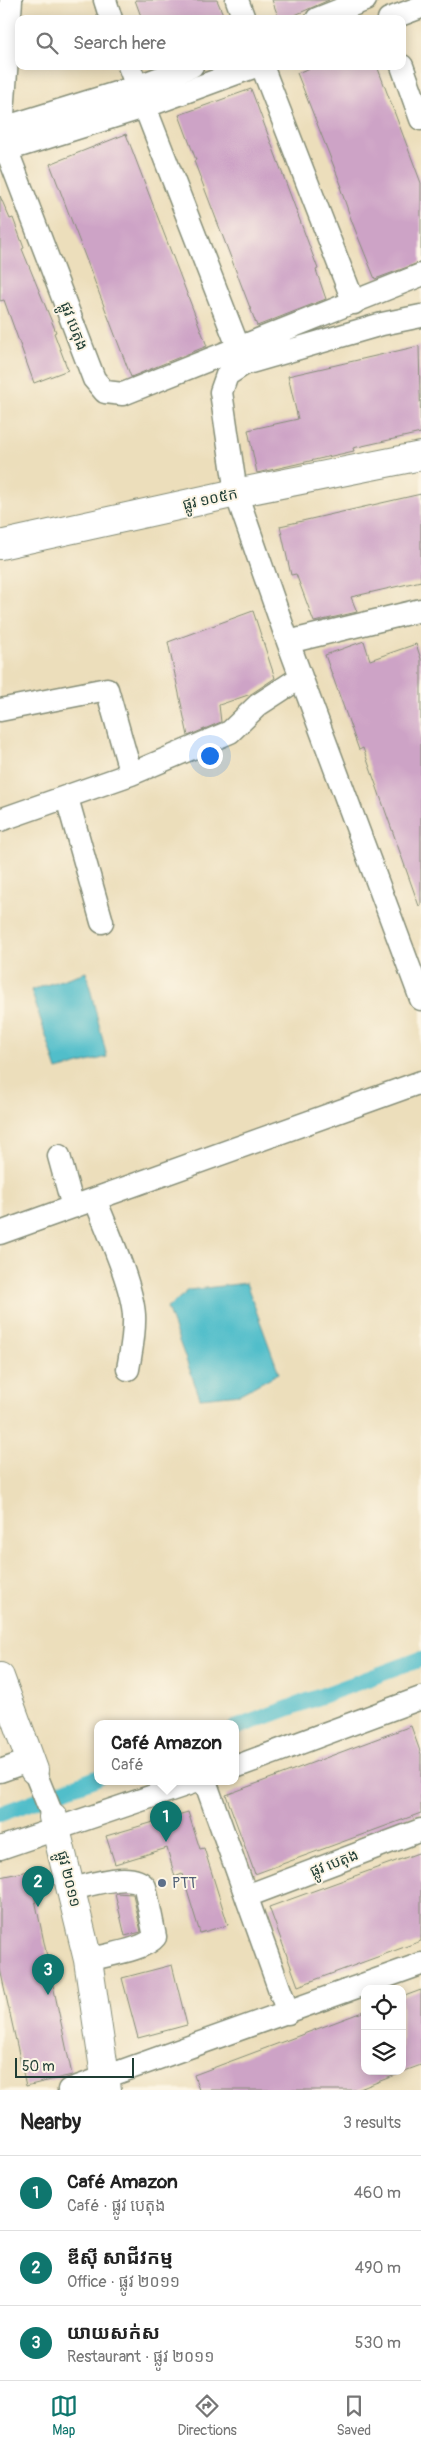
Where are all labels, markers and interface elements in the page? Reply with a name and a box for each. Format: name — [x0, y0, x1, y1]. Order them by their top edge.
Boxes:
search box — [15, 15, 406, 70]
icon: search — [33, 29, 61, 57]
text: Search here — [73, 31, 166, 55]
street label: ផ្លូវ បេតុង — [52, 299, 91, 354]
street label: ផ្លូវ ១០៥ក — [181, 484, 240, 518]
your location — [197, 743, 223, 769]
popup — [94, 1720, 239, 1785]
text: Café Amazon — [111, 1731, 222, 1755]
text: Café — [111, 1755, 143, 1775]
pin: 1 — [150, 1801, 182, 1842]
street label: ផ្លូវ បេតុង — [307, 1846, 362, 1885]
street label: ផ្លូវ ២០១១ — [49, 1849, 85, 1910]
pin: 2 — [22, 1866, 54, 1907]
place label: PTT — [172, 1874, 197, 1893]
marker: PTT — [156, 1877, 168, 1889]
pin: 3 — [32, 1954, 64, 1995]
map controls — [361, 1985, 406, 2075]
button: locate — [361, 1985, 406, 2030]
button: layers — [361, 2030, 406, 2075]
scale bar — [15, 2055, 134, 2078]
text: 50 m — [22, 2058, 55, 2075]
text: Nearby — [20, 2109, 81, 2136]
text: 3 results — [343, 2113, 401, 2133]
text: Café Amazon — [67, 2170, 178, 2194]
text: 1 — [33, 2183, 39, 2203]
text: 460 m — [354, 2183, 401, 2203]
text: Café · ផ្លូវ បេតុង — [67, 2196, 165, 2216]
text: ឌីស៊ី សាជីវកម្ម — [67, 2246, 173, 2270]
text: 2 — [32, 2258, 40, 2278]
text: 490 m — [355, 2258, 401, 2278]
text: Office · ផ្លូវ ២០១១ — [67, 2272, 180, 2292]
text: យាយសក់ស — [67, 2321, 160, 2345]
text: 3 — [32, 2333, 40, 2353]
text: 530 m — [355, 2333, 401, 2353]
text: Restaurant · ផ្លូវ ២០១១ — [67, 2347, 214, 2367]
tab: Map — [50, 2392, 78, 2439]
tab: Directions — [177, 2392, 237, 2439]
tab: Saved — [336, 2392, 371, 2439]

